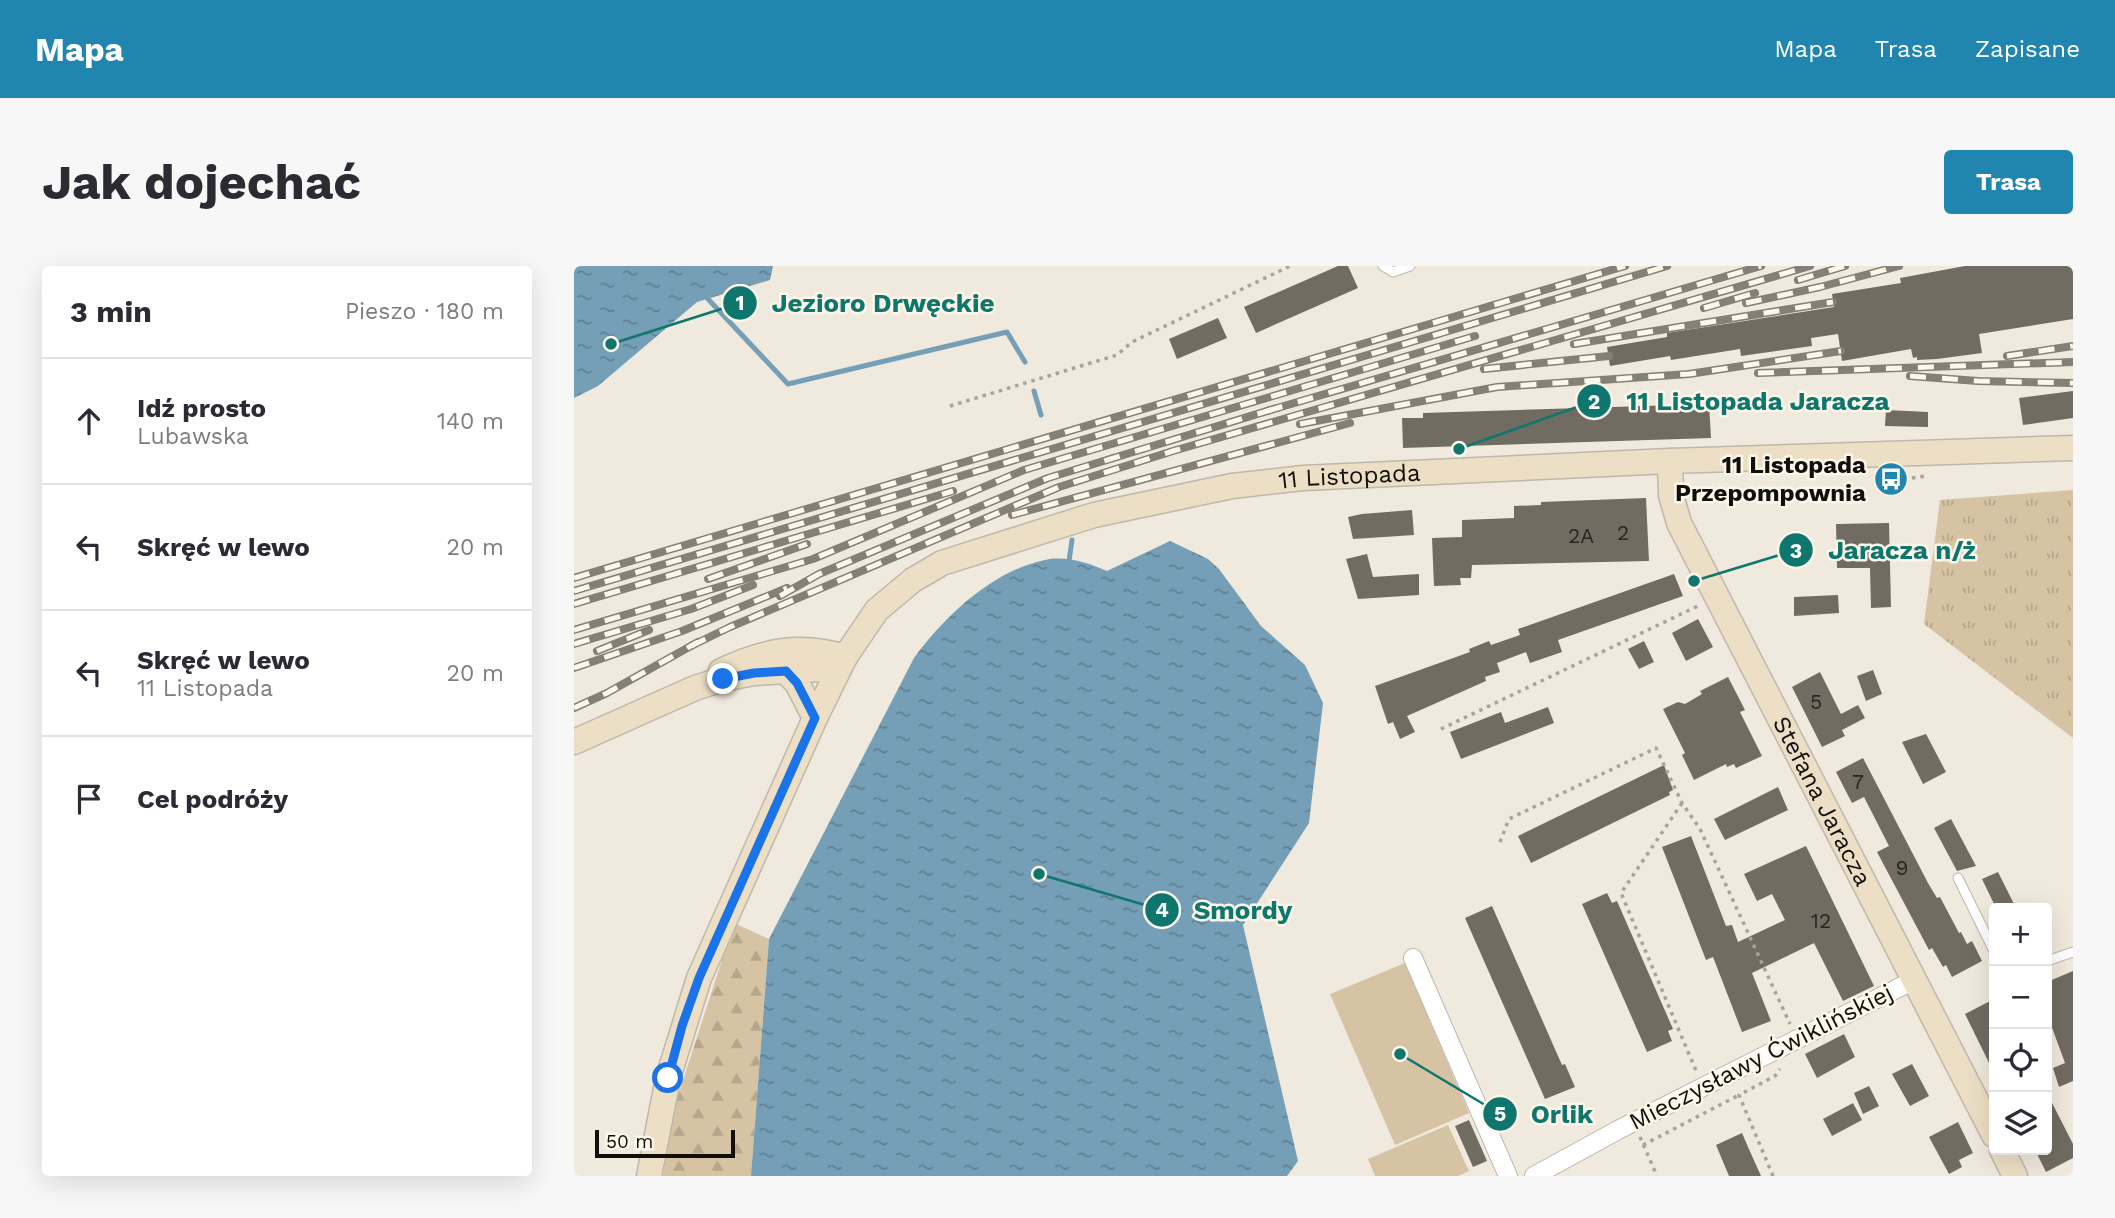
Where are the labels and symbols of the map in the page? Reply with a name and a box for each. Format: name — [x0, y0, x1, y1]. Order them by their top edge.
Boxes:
callout: Jezioro Drwęckie — [722, 279, 1008, 326]
text: Jezioro Drwęckie — [771, 288, 995, 318]
text: 1 — [735, 290, 745, 315]
callout: 11 Listopada Jaracza — [1577, 378, 1904, 425]
text: 11 Listopada Jaracza — [1626, 386, 1890, 416]
text: 2 — [1588, 389, 1600, 414]
place label: 11 Listopada Przepompownia — [1675, 451, 1866, 507]
street label: 11 Listopada — [1277, 459, 1421, 495]
bus stop icon: 11 Listopada Przepompownia — [1872, 460, 1910, 498]
house number: 2 — [1617, 520, 1629, 545]
house number: 2A — [1568, 523, 1594, 548]
callout: Jaracza n/ż — [1778, 527, 1990, 574]
text: Jaracza n/ż — [1828, 535, 1976, 565]
text: 3 — [1790, 538, 1802, 563]
route end — [707, 663, 738, 694]
house number: 5 — [1810, 689, 1822, 714]
street label: Stefana Jaracza — [1767, 712, 1877, 891]
house number: 7 — [1852, 769, 1864, 794]
house number: 9 — [1896, 855, 1908, 880]
callout: Smordy — [1144, 887, 1306, 934]
text: Smordy — [1194, 895, 1293, 925]
text: 4 — [1155, 897, 1169, 922]
house number: 12 — [1811, 908, 1831, 933]
street label: Mieczysławy Ćwiklińskiej — [1625, 978, 1897, 1136]
route start — [652, 1062, 683, 1093]
callout: Orlik — [1482, 1090, 1608, 1137]
text: Orlik — [1531, 1099, 1594, 1129]
text: 5 — [1494, 1101, 1506, 1126]
scale bar — [595, 1127, 735, 1159]

